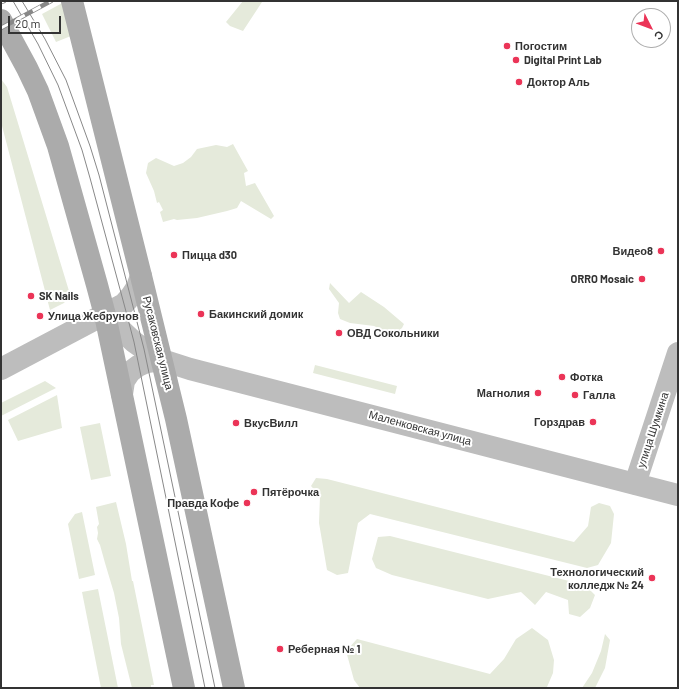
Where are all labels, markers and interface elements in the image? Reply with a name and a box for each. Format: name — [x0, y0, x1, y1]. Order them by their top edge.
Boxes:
scale bar — [10, 8, 63, 34]
north arrow — [631, 8, 671, 48]
text: 20 m — [15, 16, 41, 30]
text: С — [652, 28, 667, 43]
place label: Погостим — [515, 39, 567, 53]
marker: Погостим — [502, 41, 512, 51]
place label: Digital Print Lab — [524, 53, 602, 67]
marker: Digital Print Lab — [511, 55, 521, 65]
place label: Доктор Аль — [527, 75, 590, 89]
marker: Доктор Аль — [514, 77, 524, 87]
place label: Видео8 — [613, 244, 653, 258]
marker: Видео8 — [656, 246, 666, 256]
place label: Пицца d30 — [182, 248, 237, 262]
marker: Пицца d30 — [169, 250, 179, 260]
place label: ORRO Mosaic — [571, 272, 634, 286]
marker: ORRO Mosaic — [637, 274, 647, 284]
place label: SK Nails — [39, 289, 79, 303]
marker: SK Nails — [26, 291, 36, 301]
street label: Русаковская улица — [140, 295, 176, 391]
place label: Бакинский домик — [209, 307, 303, 321]
place label: Улица Жебрунов — [48, 309, 139, 323]
marker: Бакинский домик — [196, 309, 206, 319]
marker: Улица Жебрунов — [35, 311, 45, 321]
place label: ОВД Сокольники — [347, 326, 439, 340]
marker: ОВД Сокольники — [334, 328, 344, 338]
place label: Фотка — [570, 370, 603, 384]
marker: Фотка — [557, 372, 567, 382]
place label: Магнолия — [477, 386, 530, 400]
marker: Магнолия — [533, 388, 543, 398]
place label: Галла — [583, 388, 615, 402]
marker: Галла — [570, 390, 580, 400]
street label: улица Шумкина — [635, 391, 671, 469]
street label: Маленковская улица — [367, 408, 473, 448]
place label: Горздрав — [534, 415, 585, 429]
place label: ВкусВилл — [244, 416, 298, 430]
marker: Горздрав — [588, 417, 598, 427]
marker: ВкусВилл — [231, 418, 241, 428]
place label: Пятёрочка — [262, 485, 319, 499]
marker: Пятёрочка — [249, 487, 259, 497]
place label: Правда Кофе — [167, 496, 239, 510]
marker: Правда Кофе — [242, 498, 252, 508]
place label: Технологический колледж № 24 — [550, 565, 644, 591]
marker: Технологический колледж № 24 — [647, 573, 657, 583]
place label: Реберная № 1 — [288, 642, 360, 656]
marker: Реберная № 1 — [275, 644, 285, 654]

